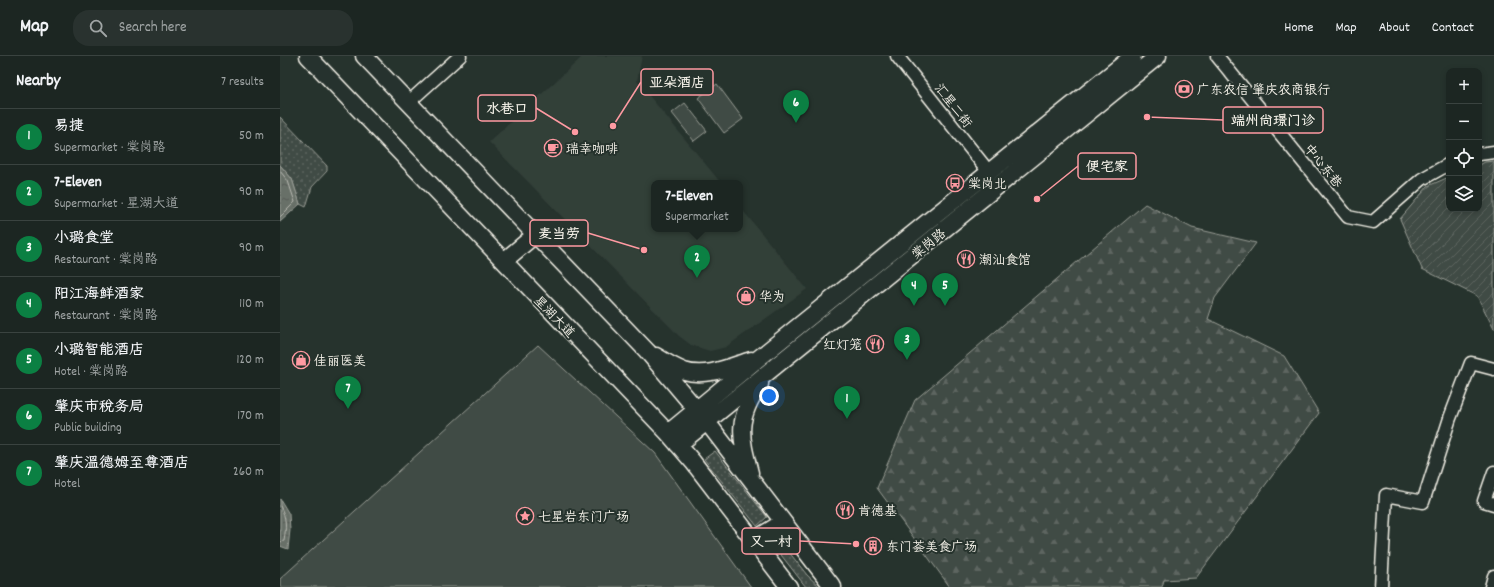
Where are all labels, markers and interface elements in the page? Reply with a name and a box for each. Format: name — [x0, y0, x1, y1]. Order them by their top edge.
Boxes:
search box — [73, 10, 353, 46]
text: Map — [20, 14, 49, 41]
icon: search — [87, 17, 109, 39]
text: Search here — [119, 17, 187, 39]
text: Home — [1284, 18, 1313, 38]
text: Map — [1335, 18, 1357, 38]
text: About — [1379, 18, 1410, 38]
text: Contact — [1432, 18, 1474, 38]
map controls — [1446, 68, 1482, 212]
button: + — [1446, 68, 1482, 104]
callout: 亚朵酒店 — [641, 69, 713, 95]
text: Nearby — [16, 70, 60, 94]
text: 7 results — [221, 73, 264, 92]
text: 亚朵酒店 — [649, 74, 705, 94]
bank icon: 广东农信 肇庆农商银行 — [1174, 79, 1194, 99]
street label: 汇星二街 — [929, 80, 976, 133]
place label: 广东农信 肇庆农商银行 — [1197, 82, 1330, 101]
pin: 6 — [783, 90, 809, 123]
callout: 水巷口 — [478, 95, 536, 121]
text: 水巷口 — [486, 100, 528, 120]
button: − — [1446, 104, 1482, 140]
callout: 端州尚璟门诊 — [1223, 107, 1323, 133]
text: 端州尚璟门诊 — [1231, 112, 1315, 132]
text: 易捷 — [54, 116, 84, 138]
text: 1 — [28, 127, 30, 146]
text: 50 m — [239, 127, 264, 146]
cafe icon: 瑞幸咖啡 — [543, 138, 563, 158]
text: Supermarket · 棠岗路 — [54, 139, 166, 158]
street label: 中心东巷 — [1298, 140, 1346, 193]
button: locate — [1446, 140, 1482, 176]
place label: 瑞幸咖啡 — [566, 141, 618, 160]
callout: 便宅家 — [1078, 153, 1136, 179]
text: 便宅家 — [1086, 158, 1128, 178]
text: 7-Eleven — [54, 172, 102, 194]
bus stop icon: 棠岗北 — [945, 173, 965, 193]
place label: 棠岗北 — [968, 176, 1007, 195]
button: layers — [1446, 176, 1482, 212]
popup — [651, 180, 743, 232]
text: 2 — [26, 183, 32, 202]
text: 90 m — [239, 183, 264, 202]
text: 7-Eleven — [665, 186, 713, 208]
text: Supermarket · 星湖大道 — [54, 195, 179, 214]
text: Supermarket — [665, 208, 729, 227]
callout: 麦当劳 — [530, 220, 588, 246]
text: 麦当劳 — [538, 225, 580, 245]
street label: 棠岗路 — [908, 225, 951, 265]
text: 小璐食堂 — [54, 228, 114, 250]
text: 3 — [26, 239, 32, 258]
text: 90 m — [239, 239, 264, 258]
pin: 2 — [684, 245, 710, 278]
restaurant icon: 潮汕食馆 — [956, 249, 976, 269]
text: Restaurant · 棠岗路 — [54, 251, 158, 270]
place label: 潮汕食馆 — [979, 252, 1031, 271]
pin: 4 — [901, 273, 927, 306]
pin: 5 — [932, 273, 958, 306]
text: 阳江海鲜酒家 — [54, 284, 144, 306]
shop icon: 华为 — [736, 286, 756, 306]
place label: 华为 — [759, 289, 785, 308]
street label: 星湖大道 — [528, 292, 578, 343]
text: 4 — [26, 295, 32, 314]
text: 110 m — [239, 295, 264, 314]
text: Restaurant · 棠岗路 — [54, 307, 158, 326]
pin: 3 — [894, 327, 920, 360]
restaurant icon: 红灯笼 — [865, 334, 885, 354]
place label: 红灯笼 — [823, 337, 862, 356]
text: 小璐智能酒店 — [54, 340, 144, 362]
shop icon: 佳丽医美 — [291, 350, 311, 370]
text: 5 — [26, 351, 32, 370]
text: 120 m — [236, 351, 264, 370]
place label: 佳丽医美 — [314, 353, 366, 372]
text: Hotel · 棠岗路 — [54, 363, 128, 382]
pin: 7 — [335, 376, 361, 409]
your location — [759, 386, 779, 406]
pin: 1 — [834, 386, 860, 419]
text: 肇庆市税务局 — [54, 397, 144, 419]
text: 6 — [26, 407, 32, 426]
text: 170 m — [237, 407, 264, 426]
text: Public building — [54, 419, 122, 438]
text: 肇庆温德姆至尊酒店 — [54, 453, 189, 475]
text: 7 — [27, 463, 31, 482]
text: 260 m — [233, 463, 264, 482]
text: Hotel — [54, 475, 80, 494]
restaurant icon: 肯德基 — [835, 500, 855, 520]
place label: 肯德基 — [858, 503, 897, 522]
place icon: 七星岩东门广场 — [515, 506, 535, 526]
place label: 七星岩东门广场 — [538, 509, 629, 528]
callout: 又一村 — [742, 528, 800, 554]
text: 又一村 — [750, 533, 792, 553]
building icon: 东门荟美食广场 — [863, 536, 883, 556]
place label: 东门荟美食广场 — [886, 539, 977, 558]

